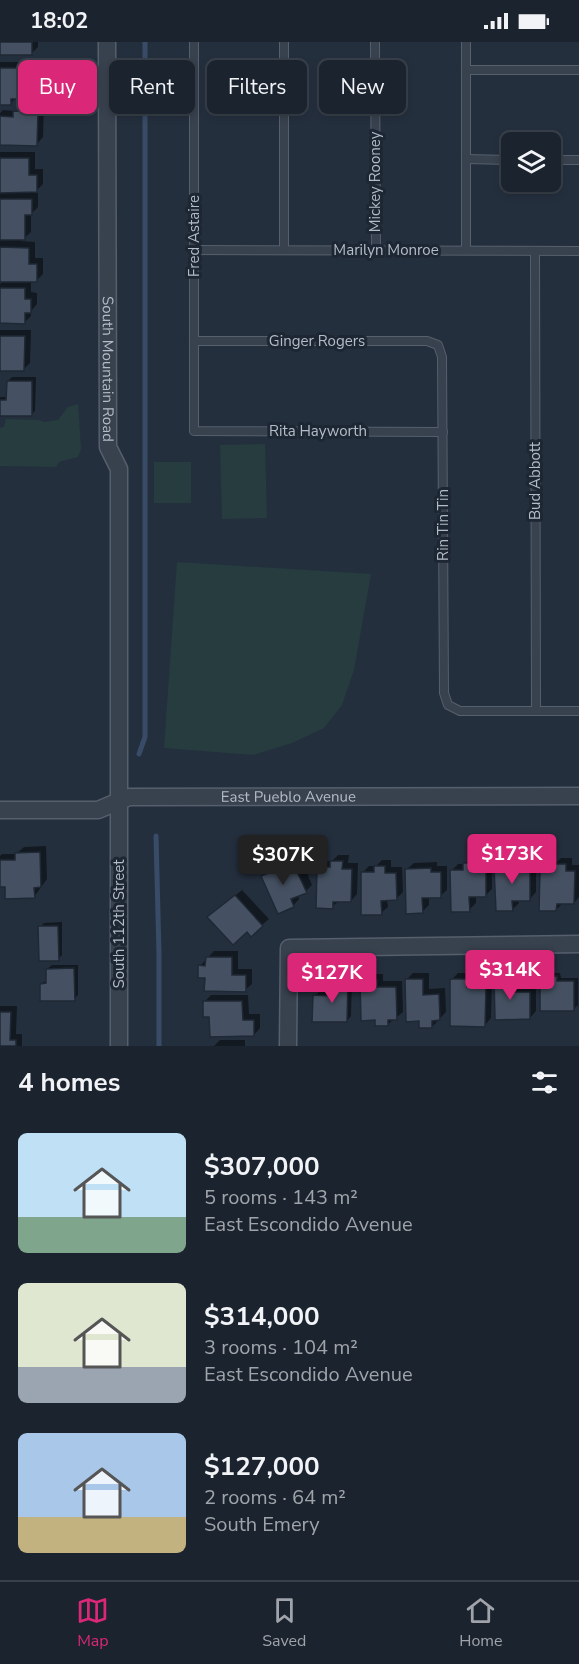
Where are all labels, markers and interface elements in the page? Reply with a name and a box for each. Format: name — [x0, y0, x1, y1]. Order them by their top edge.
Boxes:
text: 18:02 — [30, 6, 88, 36]
chip: Buy — [18, 60, 97, 114]
chip: Rent — [109, 60, 195, 114]
chip: Filters — [207, 60, 307, 114]
chip: New — [319, 60, 406, 114]
street label: Mickey Rooney — [365, 131, 385, 232]
map controls — [501, 132, 561, 192]
button: layers — [501, 132, 561, 192]
street label: Fred Astaire — [184, 195, 204, 277]
street label: Marilyn Monroe — [333, 240, 439, 260]
street label: South Mountain Road — [98, 296, 118, 442]
street label: Ginger Rogers — [269, 331, 365, 351]
street label: Rita Hayworth — [269, 421, 367, 441]
street label: Bud Abbott — [525, 441, 545, 520]
street label: Rin Tin Tin — [433, 489, 453, 561]
street label: East Pueblo Avenue — [221, 786, 356, 807]
pin: $173K — [470, 834, 554, 885]
pin: $307K — [241, 835, 325, 886]
text: $173K — [481, 840, 543, 867]
text: $307K — [252, 841, 314, 868]
street label: South 112th Street — [109, 859, 129, 989]
pin: $314K — [468, 950, 552, 1001]
pin: $127K — [290, 953, 374, 1004]
text: $314K — [479, 956, 541, 983]
text: $127K — [301, 959, 363, 986]
text: 4 homes — [18, 1065, 120, 1100]
icon: filters — [528, 1066, 561, 1099]
text: $307,000 — [204, 1149, 320, 1184]
icon: home — [66, 1157, 138, 1229]
text: 5 rooms · 143 m² — [204, 1184, 358, 1211]
text: East Escondido Avenue — [204, 1211, 413, 1238]
text: $314,000 — [204, 1299, 320, 1334]
icon: home — [66, 1307, 138, 1379]
text: 3 rooms · 104 m² — [204, 1334, 358, 1361]
text: East Escondido Avenue — [204, 1361, 413, 1388]
text: $127,000 — [204, 1449, 320, 1484]
icon: home — [66, 1457, 138, 1529]
text: 2 rooms · 64 m² — [204, 1484, 346, 1511]
text: South Emery — [204, 1511, 320, 1538]
tab: Map — [76, 1594, 109, 1652]
tab: Saved — [262, 1594, 306, 1652]
tab: Home — [459, 1594, 503, 1652]

